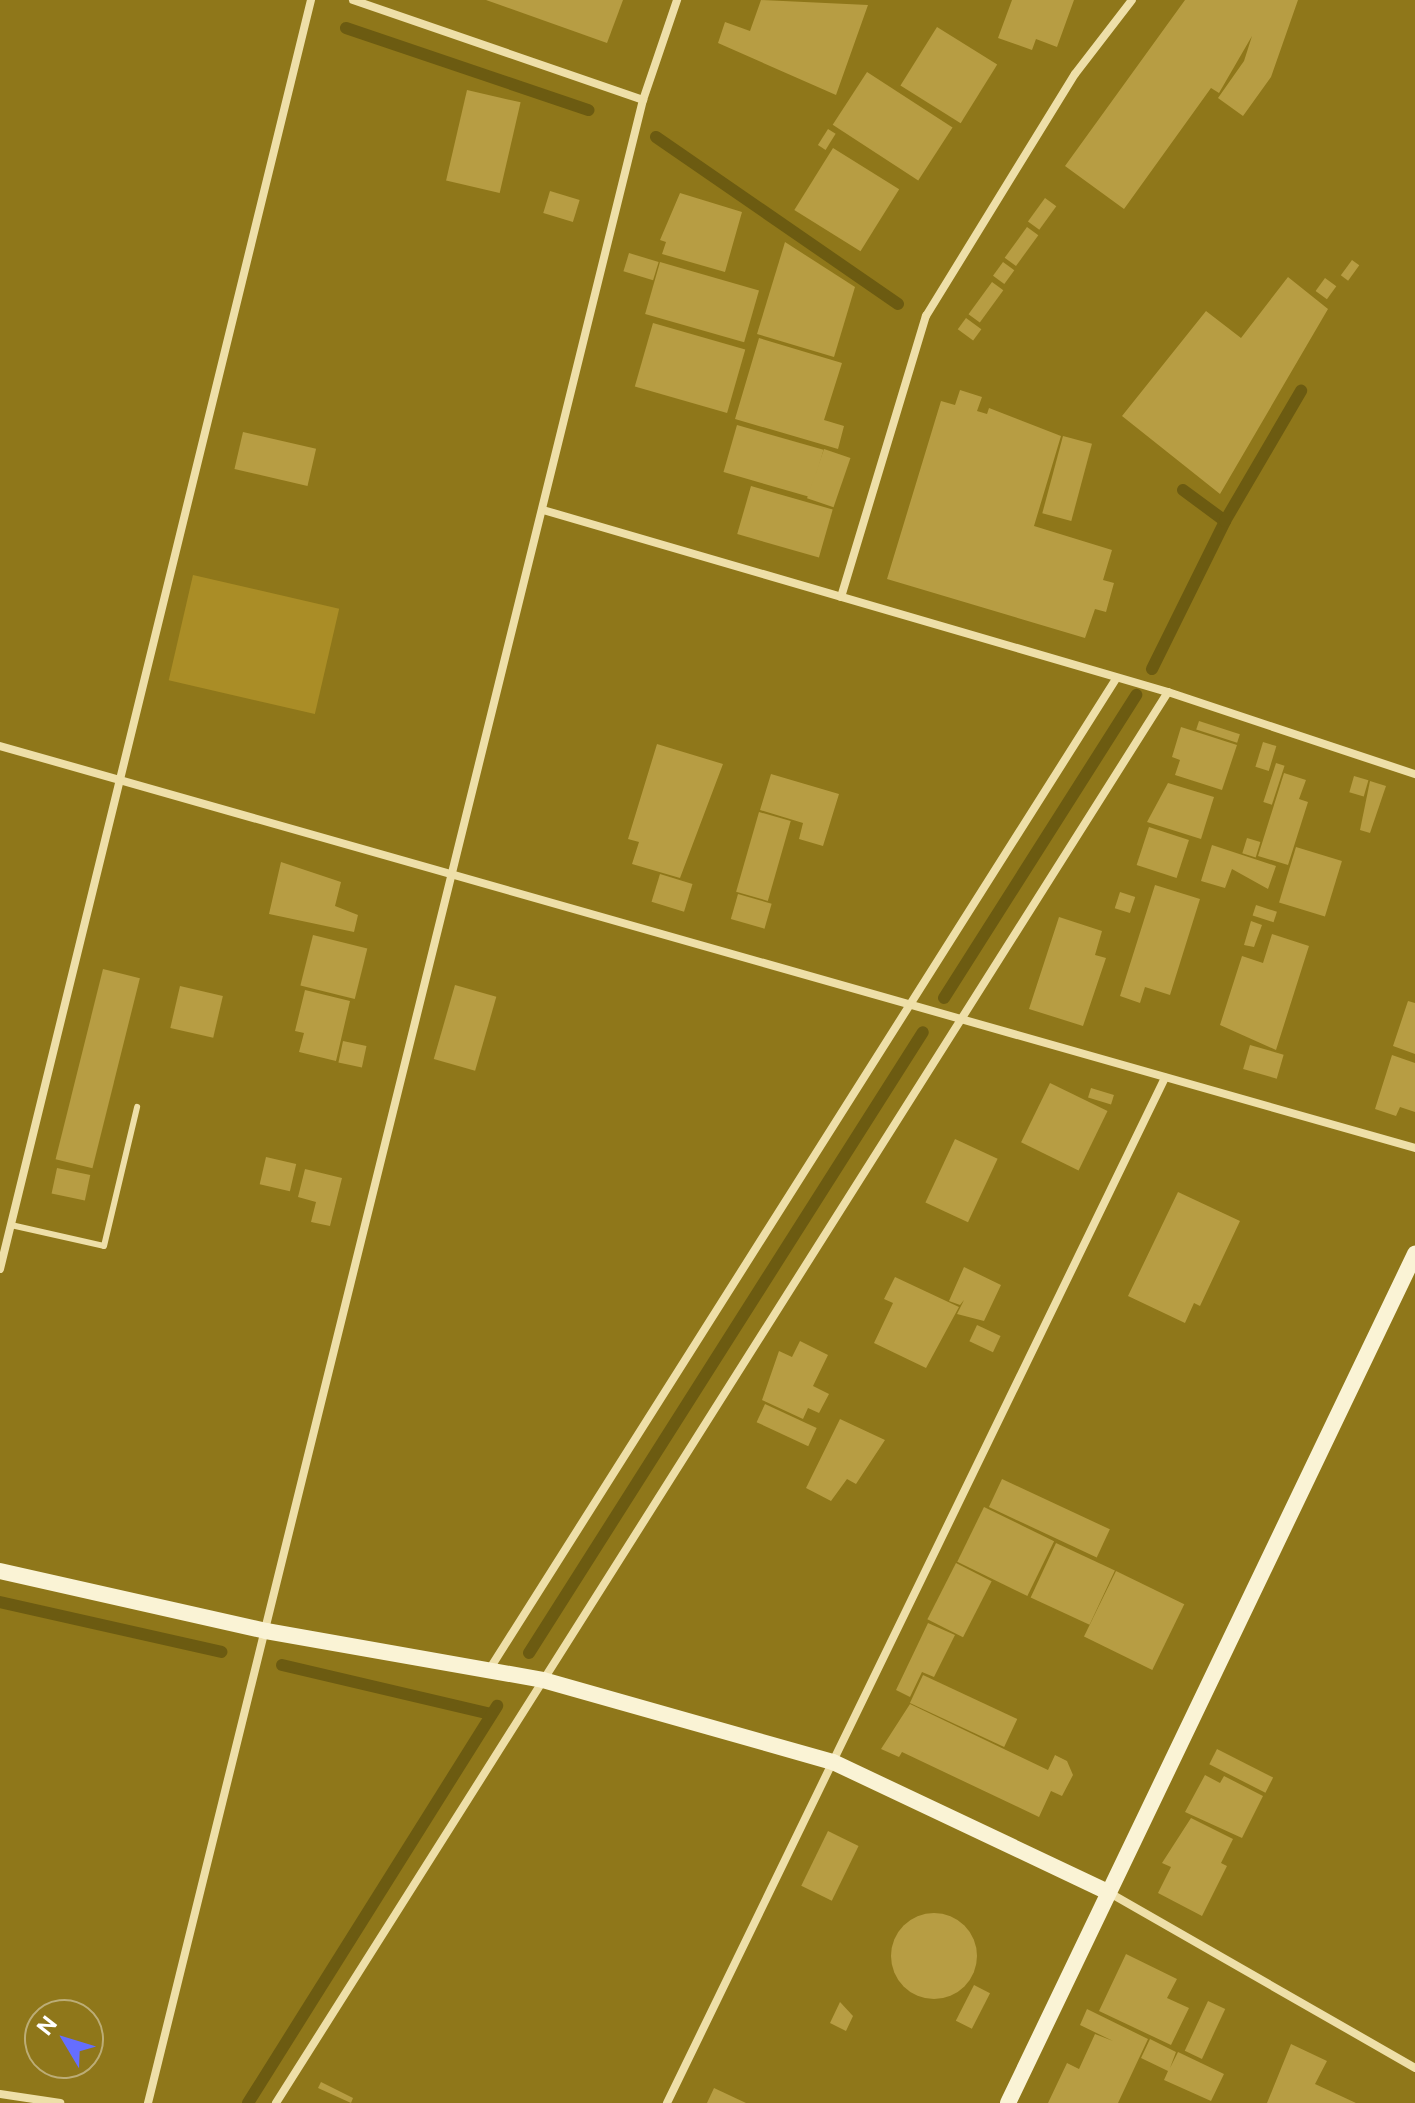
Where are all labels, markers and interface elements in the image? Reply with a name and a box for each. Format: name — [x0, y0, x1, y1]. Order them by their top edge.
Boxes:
north arrow — [24, 1999, 104, 2079]
text: N — [31, 2011, 62, 2040]

